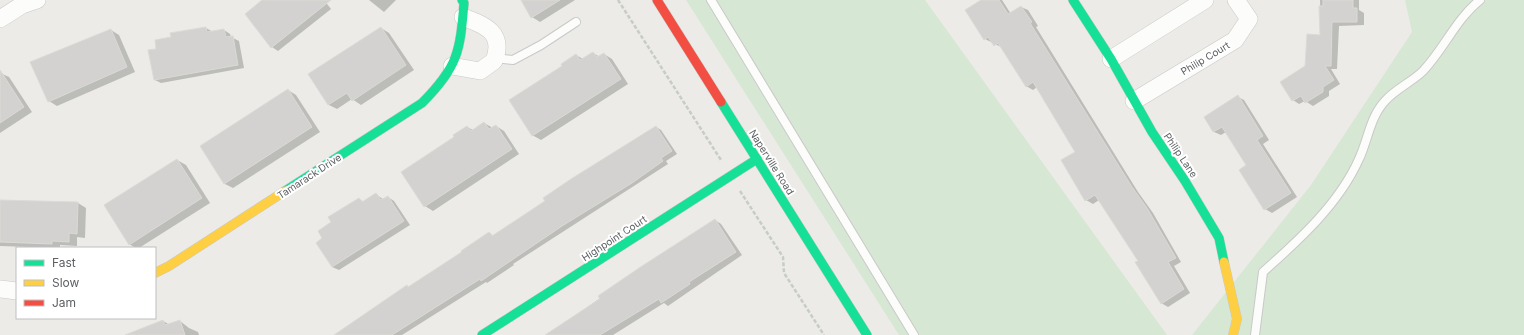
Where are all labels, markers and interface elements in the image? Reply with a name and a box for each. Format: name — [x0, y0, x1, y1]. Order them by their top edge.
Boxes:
street label: Philip Court — [1178, 38, 1232, 77]
street label: Naperville Road — [747, 127, 797, 197]
street label: Philip Lane — [1162, 130, 1200, 180]
street label: Tamarack Drive — [275, 151, 343, 201]
street label: Highpoint Court — [579, 212, 649, 263]
legend — [16, 247, 156, 319]
text: Fast — [52, 255, 76, 270]
text: Slow — [52, 275, 80, 290]
text: Jam — [52, 295, 76, 310]

